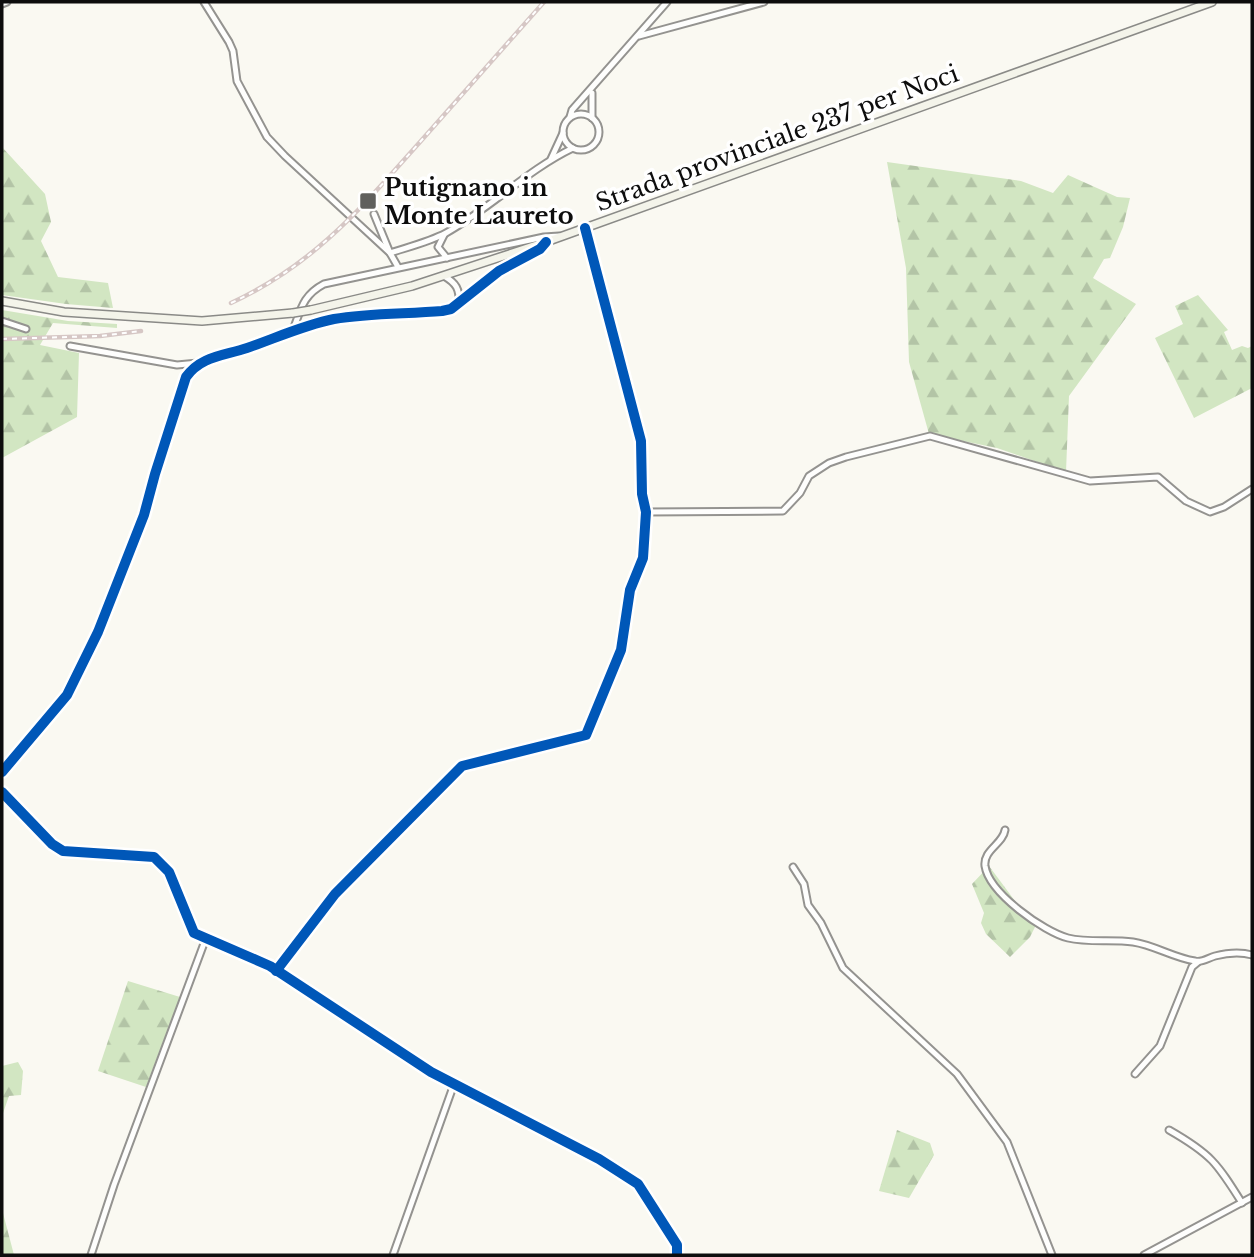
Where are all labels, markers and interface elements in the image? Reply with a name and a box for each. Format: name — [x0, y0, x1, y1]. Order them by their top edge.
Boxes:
street label: Strada provinciale 237 per Noci — [592, 59, 962, 217]
place label: Putignano in Monte Laureto — [384, 173, 574, 230]
marker: Putignano in Monte Laureto — [358, 191, 378, 211]

